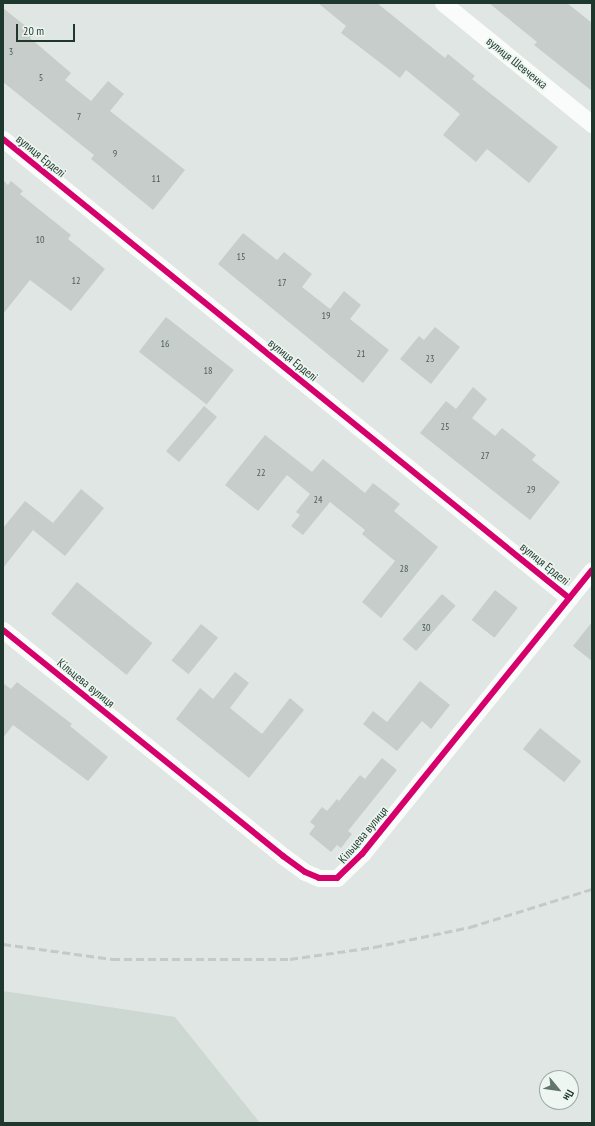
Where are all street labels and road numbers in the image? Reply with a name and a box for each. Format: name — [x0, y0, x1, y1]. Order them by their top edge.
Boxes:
street label: вулиця Шевченка — [484, 34, 550, 92]
street label: вулиця Ерделі — [13, 132, 69, 180]
street label: вулиця Ерделі — [265, 336, 321, 384]
street label: вулиця Ерделі — [517, 540, 573, 588]
street label: Кільцева вулиця — [54, 655, 118, 711]
street label: Кільцева вулиця — [335, 804, 391, 866]

